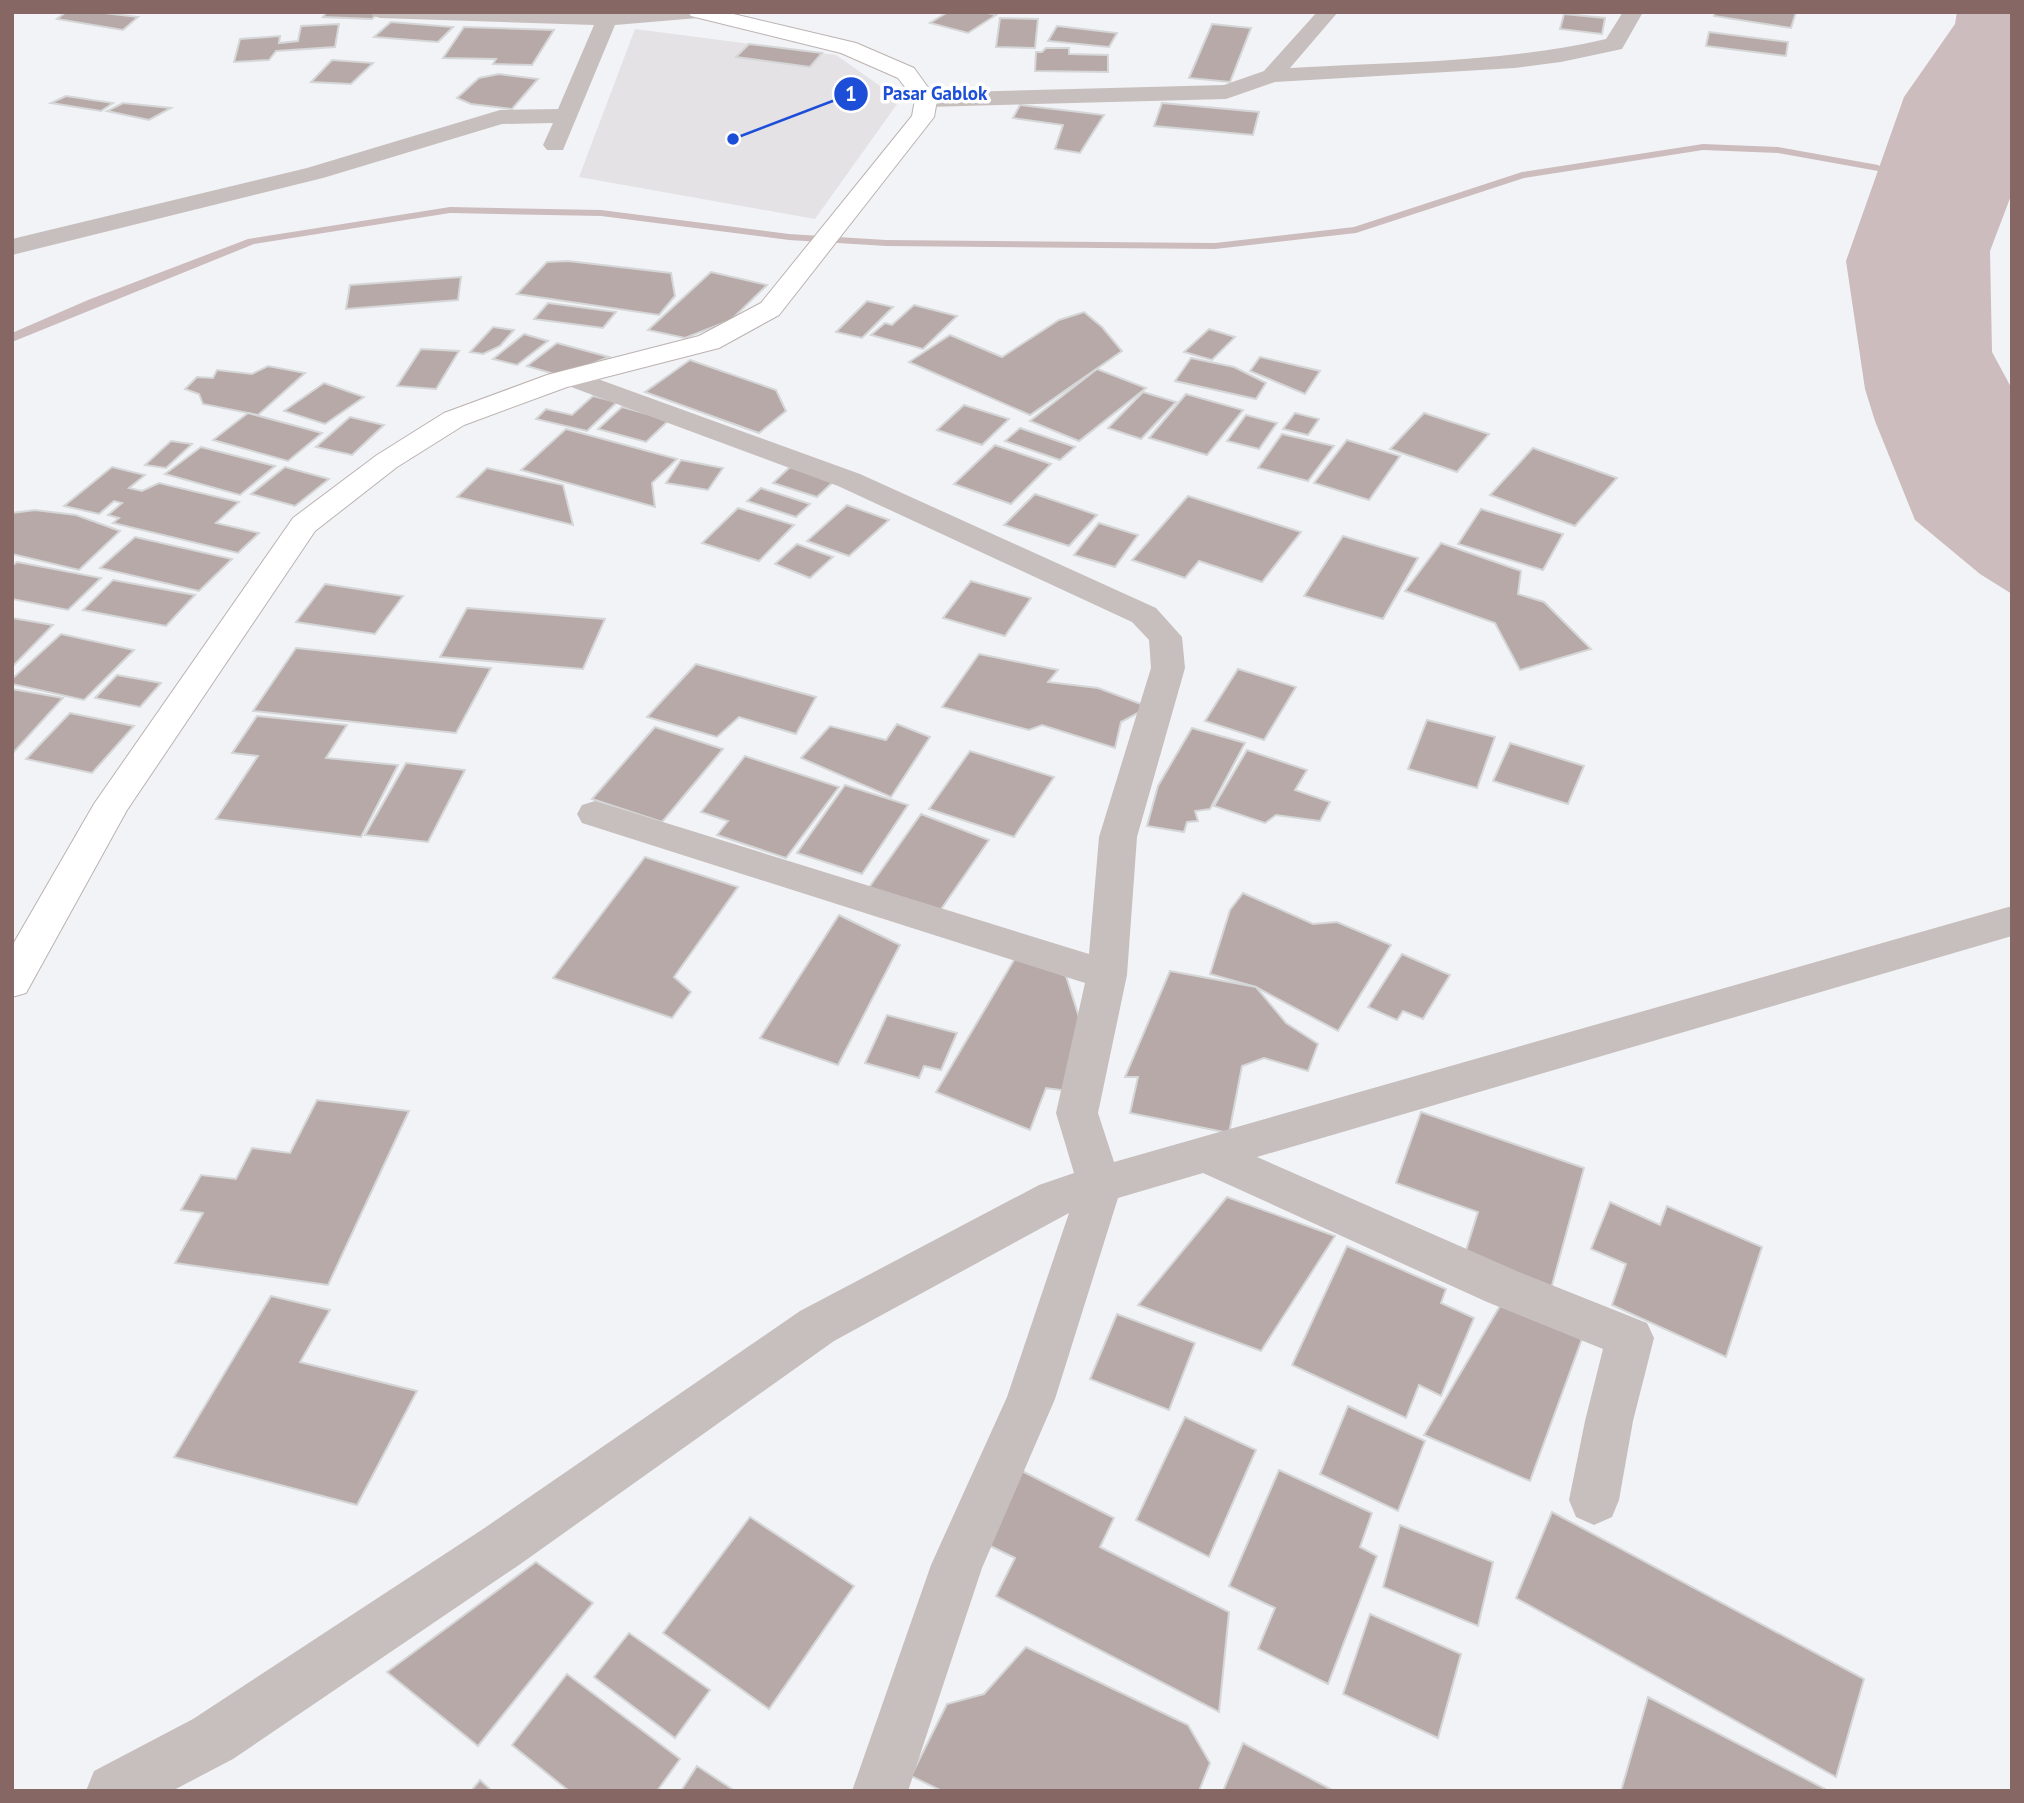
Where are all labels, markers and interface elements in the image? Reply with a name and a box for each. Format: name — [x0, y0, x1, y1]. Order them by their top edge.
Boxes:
callout: Pasar Gablok — [834, 74, 1002, 114]
text: 1 — [845, 80, 857, 107]
text: Pasar Gablok — [883, 81, 988, 105]

